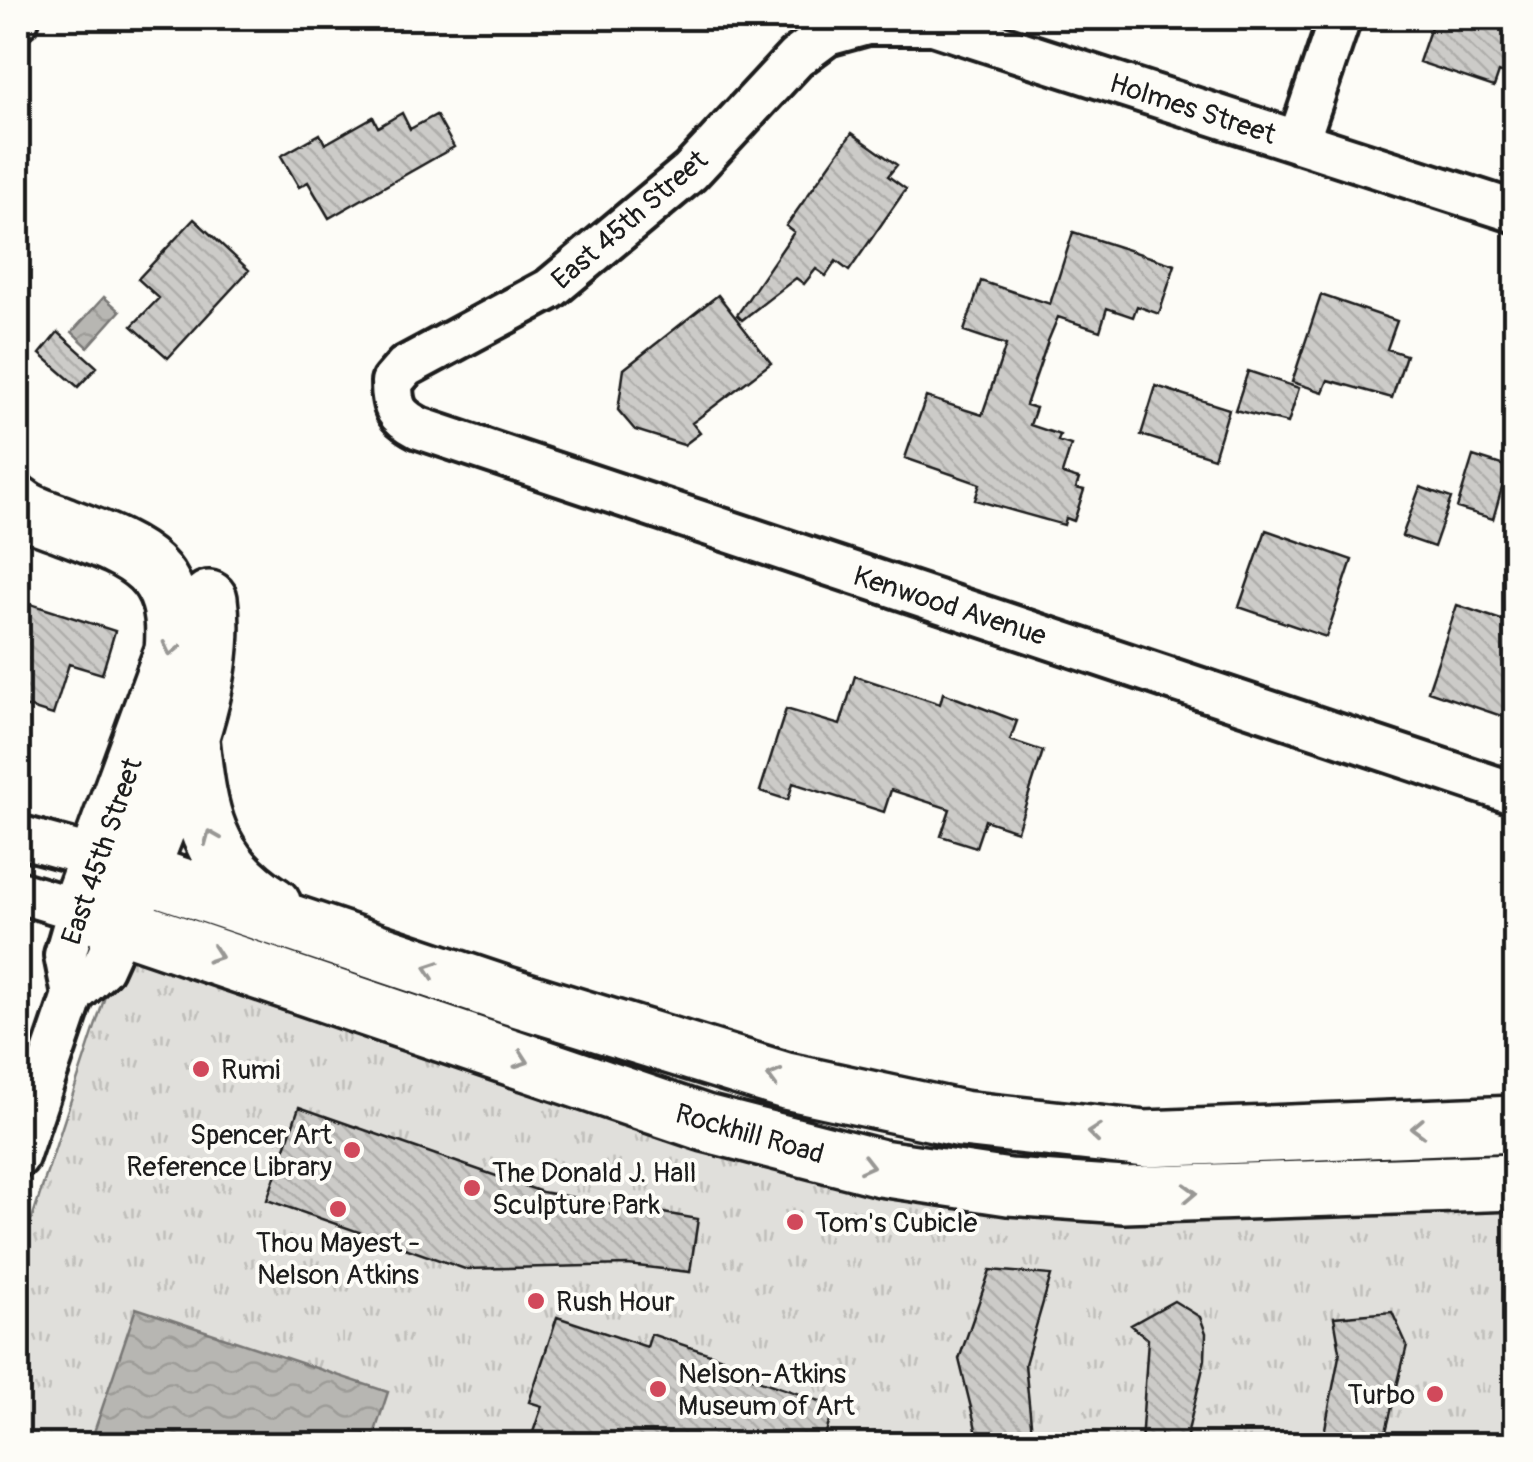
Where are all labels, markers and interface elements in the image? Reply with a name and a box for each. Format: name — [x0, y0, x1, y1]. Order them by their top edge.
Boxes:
street label: Holmes Street — [1105, 66, 1281, 153]
street label: East 45th Street — [545, 142, 716, 297]
street label: Kenwood Avenue — [849, 559, 1051, 654]
one-way arrow — [161, 640, 182, 657]
street label: East 45th Street — [54, 753, 151, 950]
one-way arrow — [202, 829, 222, 846]
one-way arrow — [205, 944, 222, 964]
one-way arrow — [423, 960, 440, 981]
one-way arrow — [513, 1049, 530, 1069]
place label: Rumi — [221, 1053, 280, 1088]
marker: Rumi — [190, 1058, 212, 1080]
one-way arrow — [766, 1068, 783, 1089]
street label: Rockhill Road — [671, 1097, 828, 1172]
one-way arrow — [1410, 1117, 1426, 1138]
place label: Spencer Art Reference Library — [126, 1118, 333, 1185]
one-way arrow — [1085, 1123, 1101, 1144]
marker: Spencer Art Reference Library — [341, 1139, 363, 1161]
one-way arrow — [858, 1153, 875, 1174]
place label: The Donald J. Hall Sculpture Park — [492, 1156, 697, 1223]
marker: The Donald J. Hall Sculpture Park — [461, 1177, 483, 1199]
one-way arrow — [1182, 1182, 1198, 1203]
marker: Thou Mayest - Nelson Atkins — [327, 1198, 349, 1220]
place label: Tom's Cubicle — [815, 1206, 977, 1241]
marker: Tom's Cubicle — [784, 1211, 806, 1233]
place label: Thou Mayest - Nelson Atkins — [256, 1226, 420, 1293]
place label: Rush Hour — [556, 1285, 675, 1320]
marker: Rush Hour — [525, 1290, 547, 1312]
place label: Nelson-Atkins Museum of Art — [678, 1357, 855, 1424]
marker: Nelson-Atkins Museum of Art — [647, 1378, 669, 1400]
place label: Turbo — [1347, 1378, 1415, 1413]
marker: Turbo — [1424, 1383, 1446, 1405]

